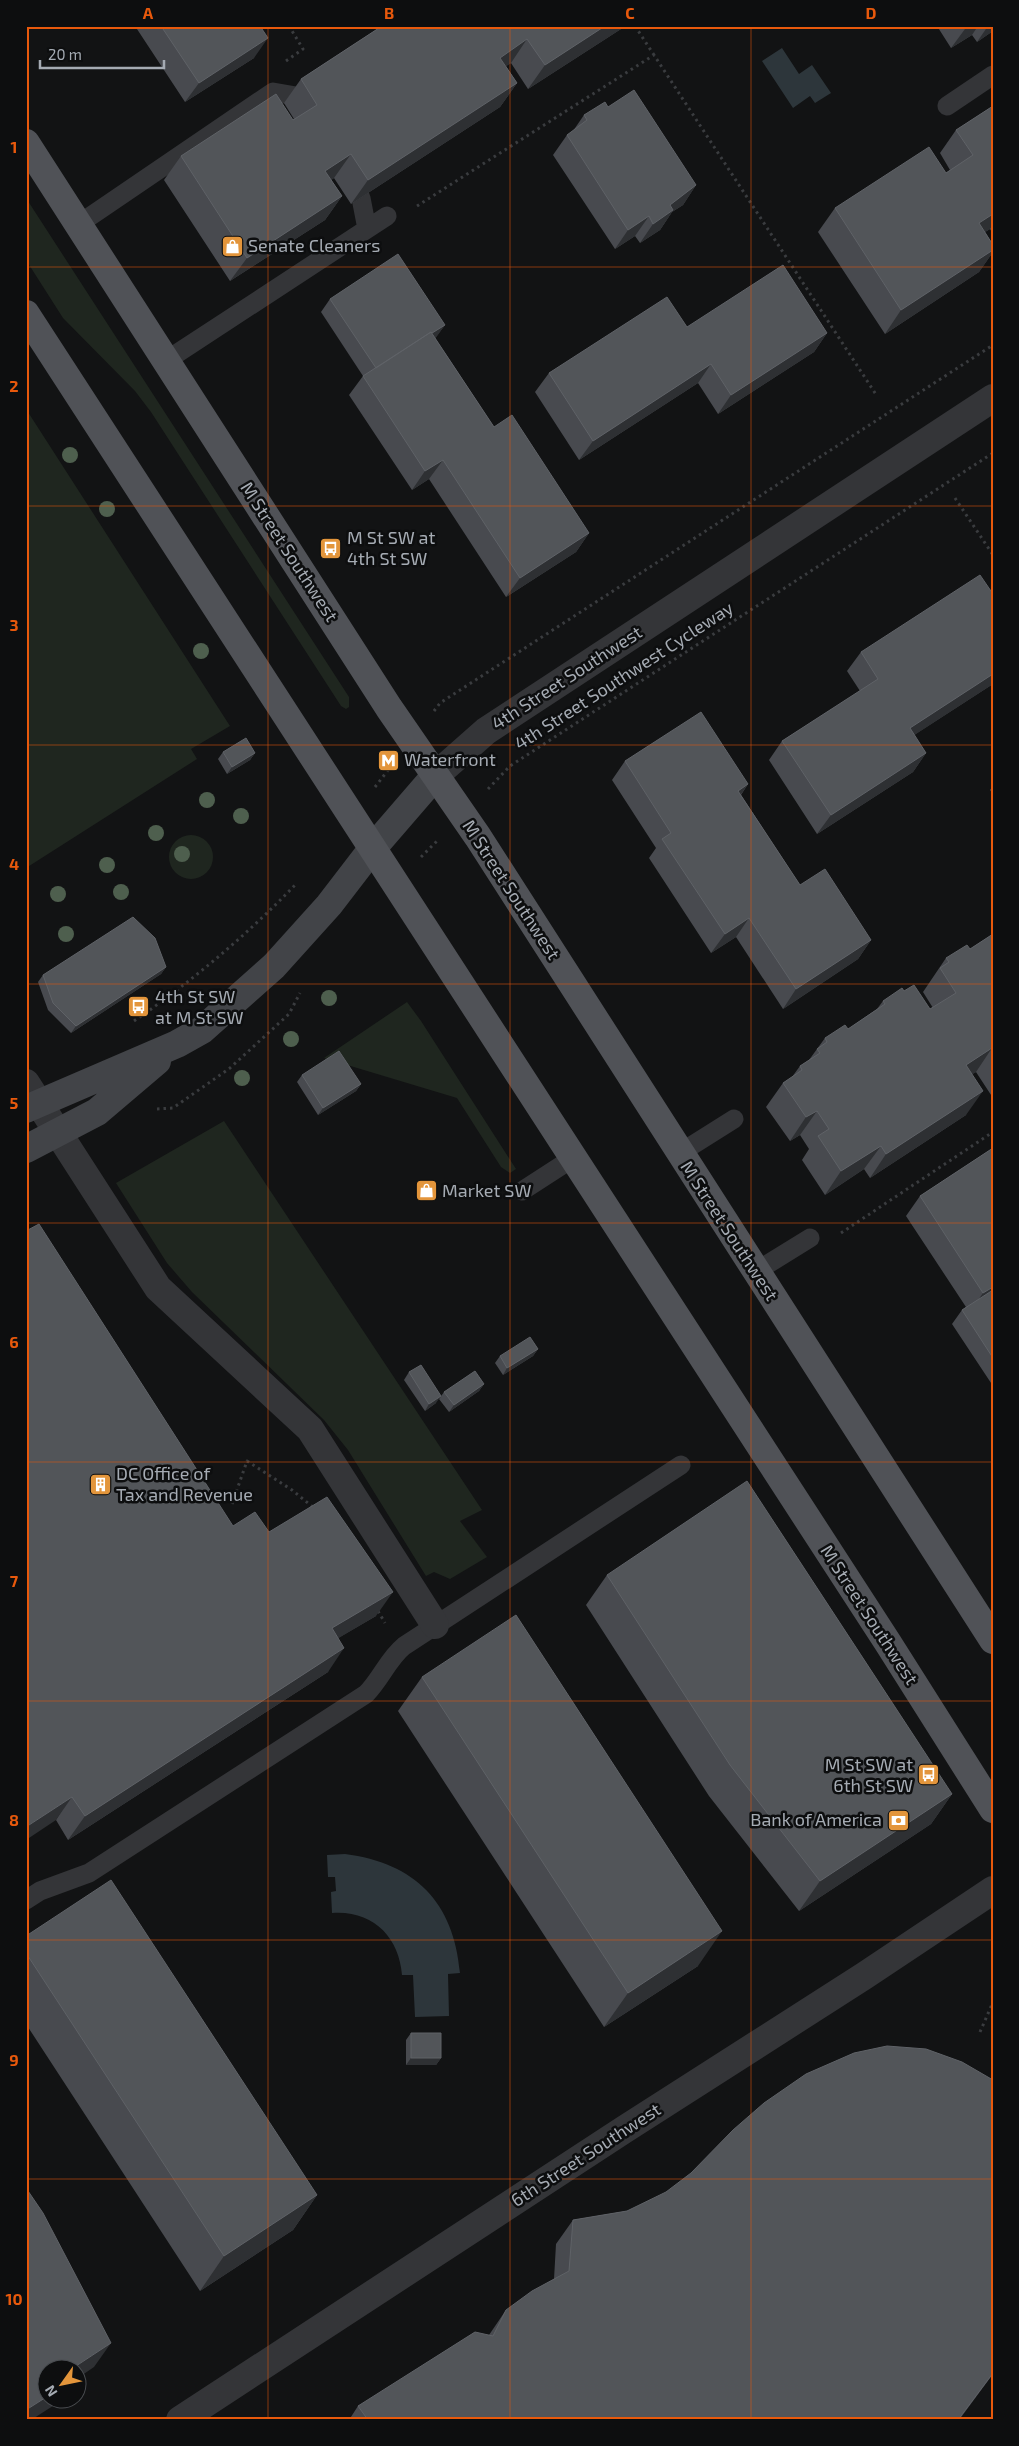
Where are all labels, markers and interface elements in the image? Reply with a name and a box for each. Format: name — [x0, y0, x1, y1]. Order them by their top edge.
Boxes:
text: A — [143, 3, 154, 22]
text: B — [384, 3, 394, 22]
text: C — [625, 3, 635, 22]
text: D — [866, 3, 877, 22]
scale bar — [40, 38, 164, 70]
text: 20 m — [48, 45, 82, 63]
text: 1 — [11, 137, 17, 156]
shop icon: Senate Cleaners — [220, 234, 244, 258]
place label: Senate Cleaners — [248, 234, 380, 256]
text: 2 — [9, 376, 19, 395]
street label: M Street Southwest — [236, 477, 343, 626]
place label: M St SW at 4th St SW — [347, 526, 435, 569]
bus stop icon: M St SW at 4th St SW — [319, 536, 343, 560]
street label: 4th Street Southwest Cycleway — [511, 597, 737, 755]
text: 3 — [9, 615, 19, 634]
street label: 4th Street Southwest — [488, 621, 646, 735]
metro station icon: Waterfront — [376, 748, 400, 772]
place label: Waterfront — [404, 748, 496, 770]
street label: M Street Southwest — [458, 815, 565, 964]
text: 4 — [9, 854, 19, 873]
place label: 4th St SW at M St SW — [155, 985, 244, 1028]
bus stop icon: 4th St SW at M St SW — [127, 995, 151, 1019]
text: 5 — [10, 1093, 19, 1112]
street label: M Street Southwest — [676, 1156, 783, 1305]
shop icon: Market SW — [414, 1179, 438, 1203]
place label: Market SW — [442, 1179, 531, 1201]
text: 6 — [9, 1332, 19, 1351]
place label: DC Office of Tax and Revenue — [116, 1462, 253, 1505]
building icon: DC Office of Tax and Revenue — [88, 1472, 112, 1496]
street label: M Street Southwest — [816, 1540, 923, 1689]
text: 7 — [10, 1571, 19, 1590]
place label: M St SW at 6th St SW — [825, 1753, 913, 1796]
bus stop icon: M St SW at 6th St SW — [917, 1763, 941, 1787]
place label: Bank of America — [750, 1808, 882, 1830]
bank icon: Bank of America — [886, 1808, 910, 1832]
text: 8 — [9, 1810, 19, 1829]
text: 9 — [9, 2050, 19, 2069]
street label: 6th Street Southwest — [506, 2097, 665, 2211]
text: 10 — [5, 2289, 23, 2308]
north arrow — [38, 2358, 88, 2408]
text: N — [41, 2382, 61, 2400]

